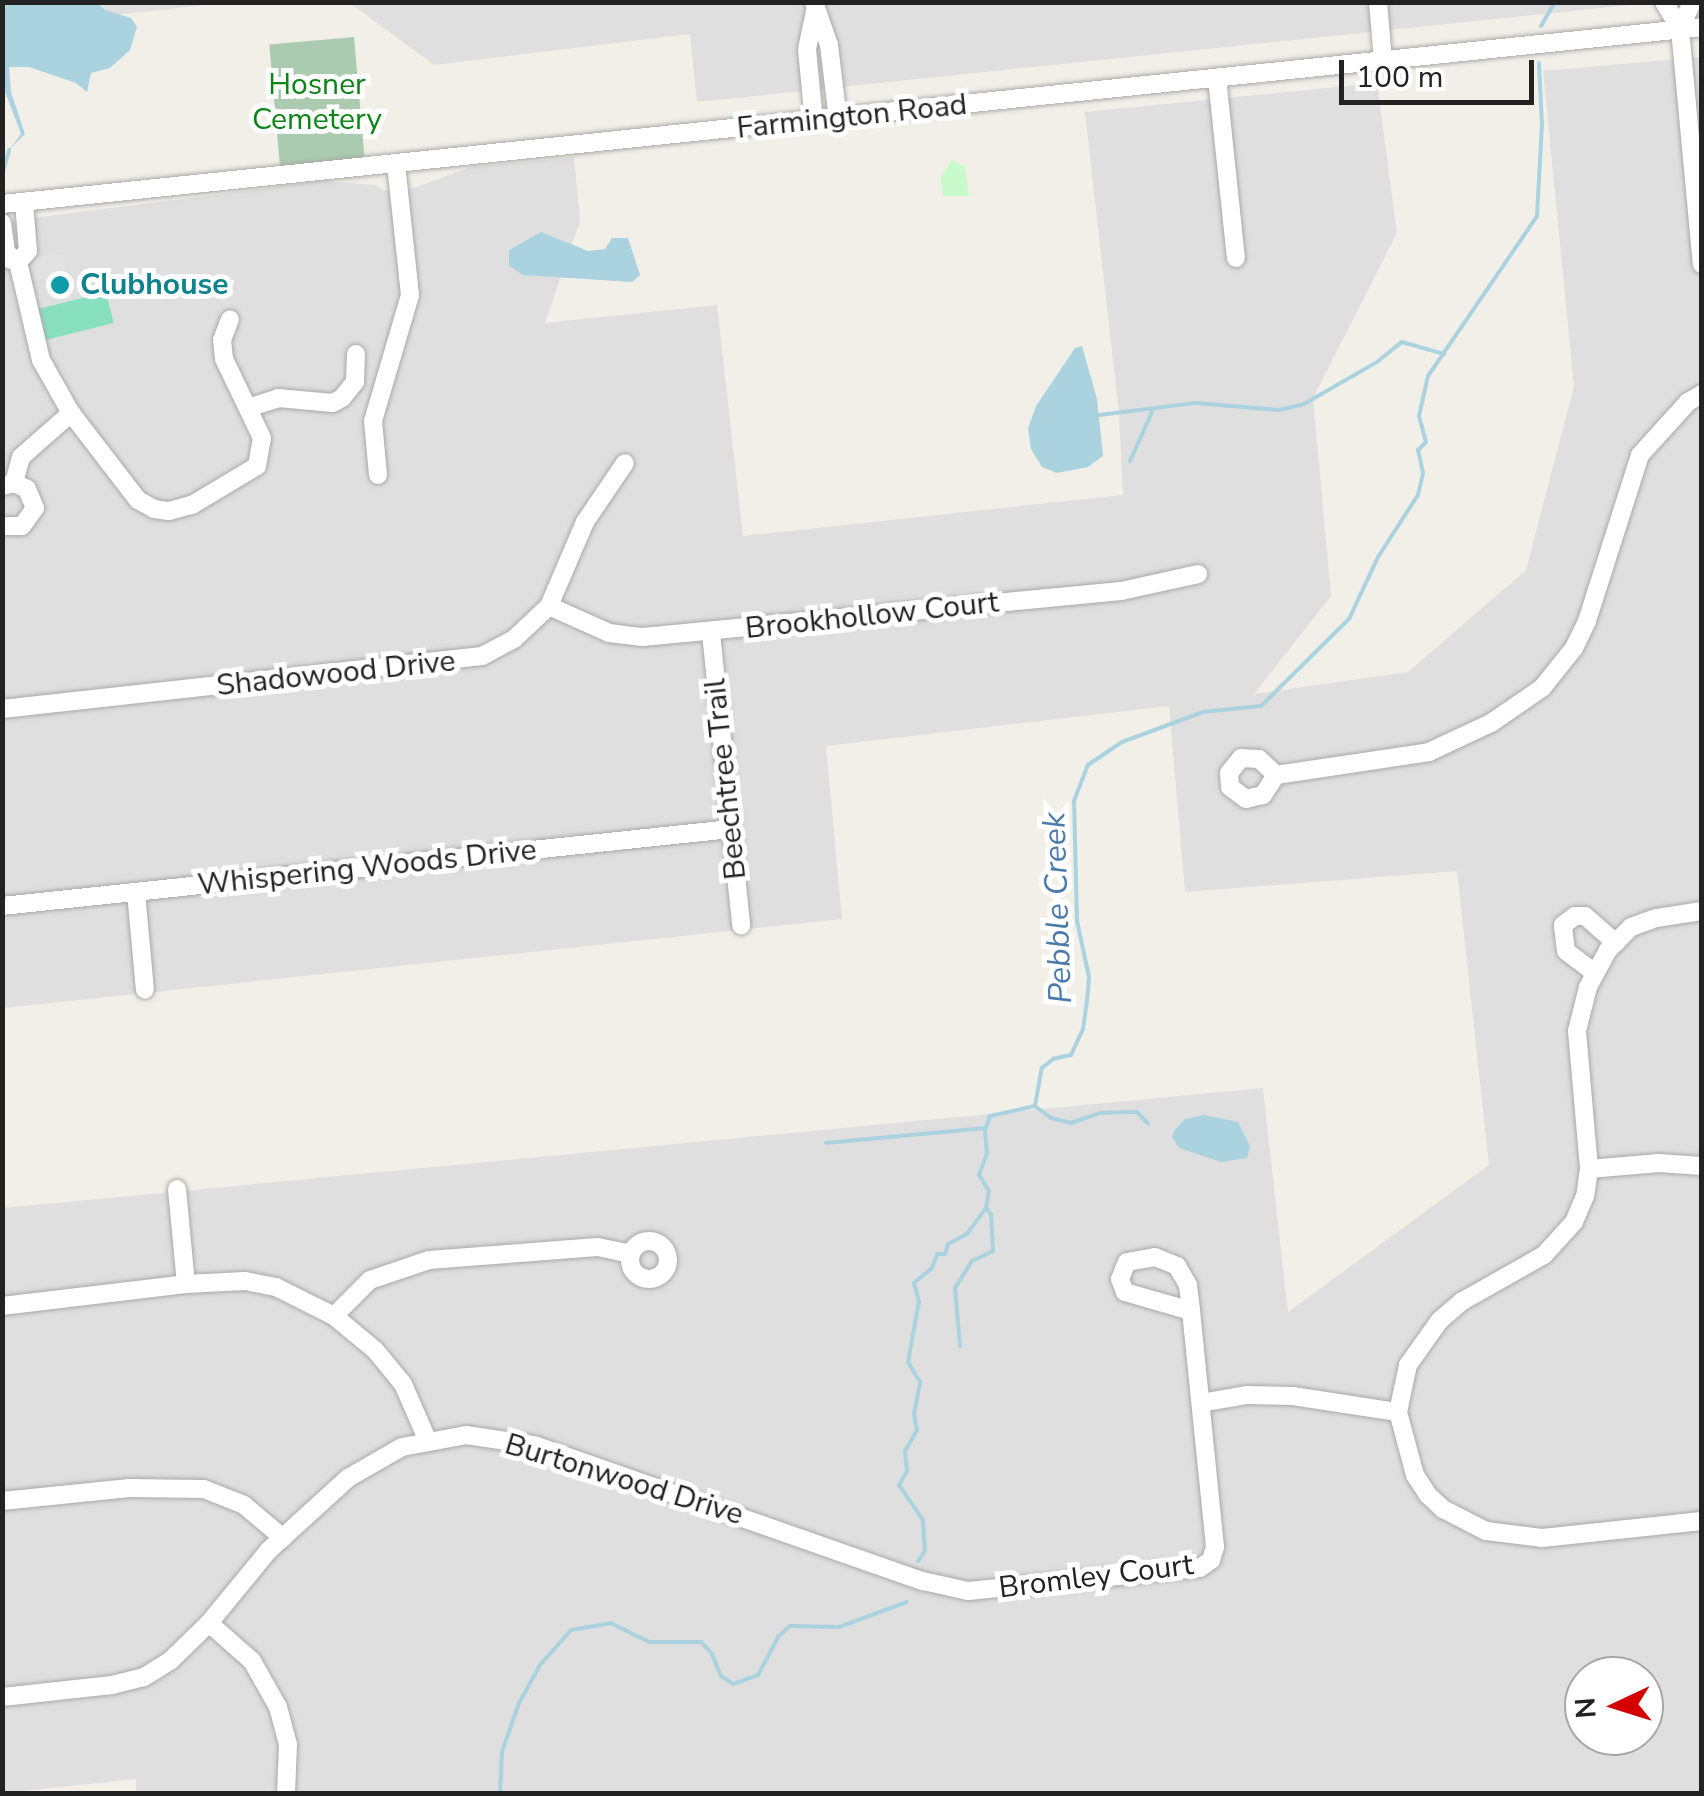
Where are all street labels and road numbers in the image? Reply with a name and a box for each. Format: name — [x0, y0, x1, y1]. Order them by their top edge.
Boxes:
street label: Farmington Road — [735, 87, 969, 147]
street label: Brookhollow Court — [744, 585, 1000, 647]
street label: Shadowood Drive — [215, 644, 457, 704]
street label: Beechtree Trail — [698, 677, 754, 881]
street label: Whispering Woods Drive — [196, 832, 538, 904]
street label: Burtonwood Drive — [500, 1427, 748, 1533]
street label: Bromley Court — [997, 1547, 1195, 1607]

